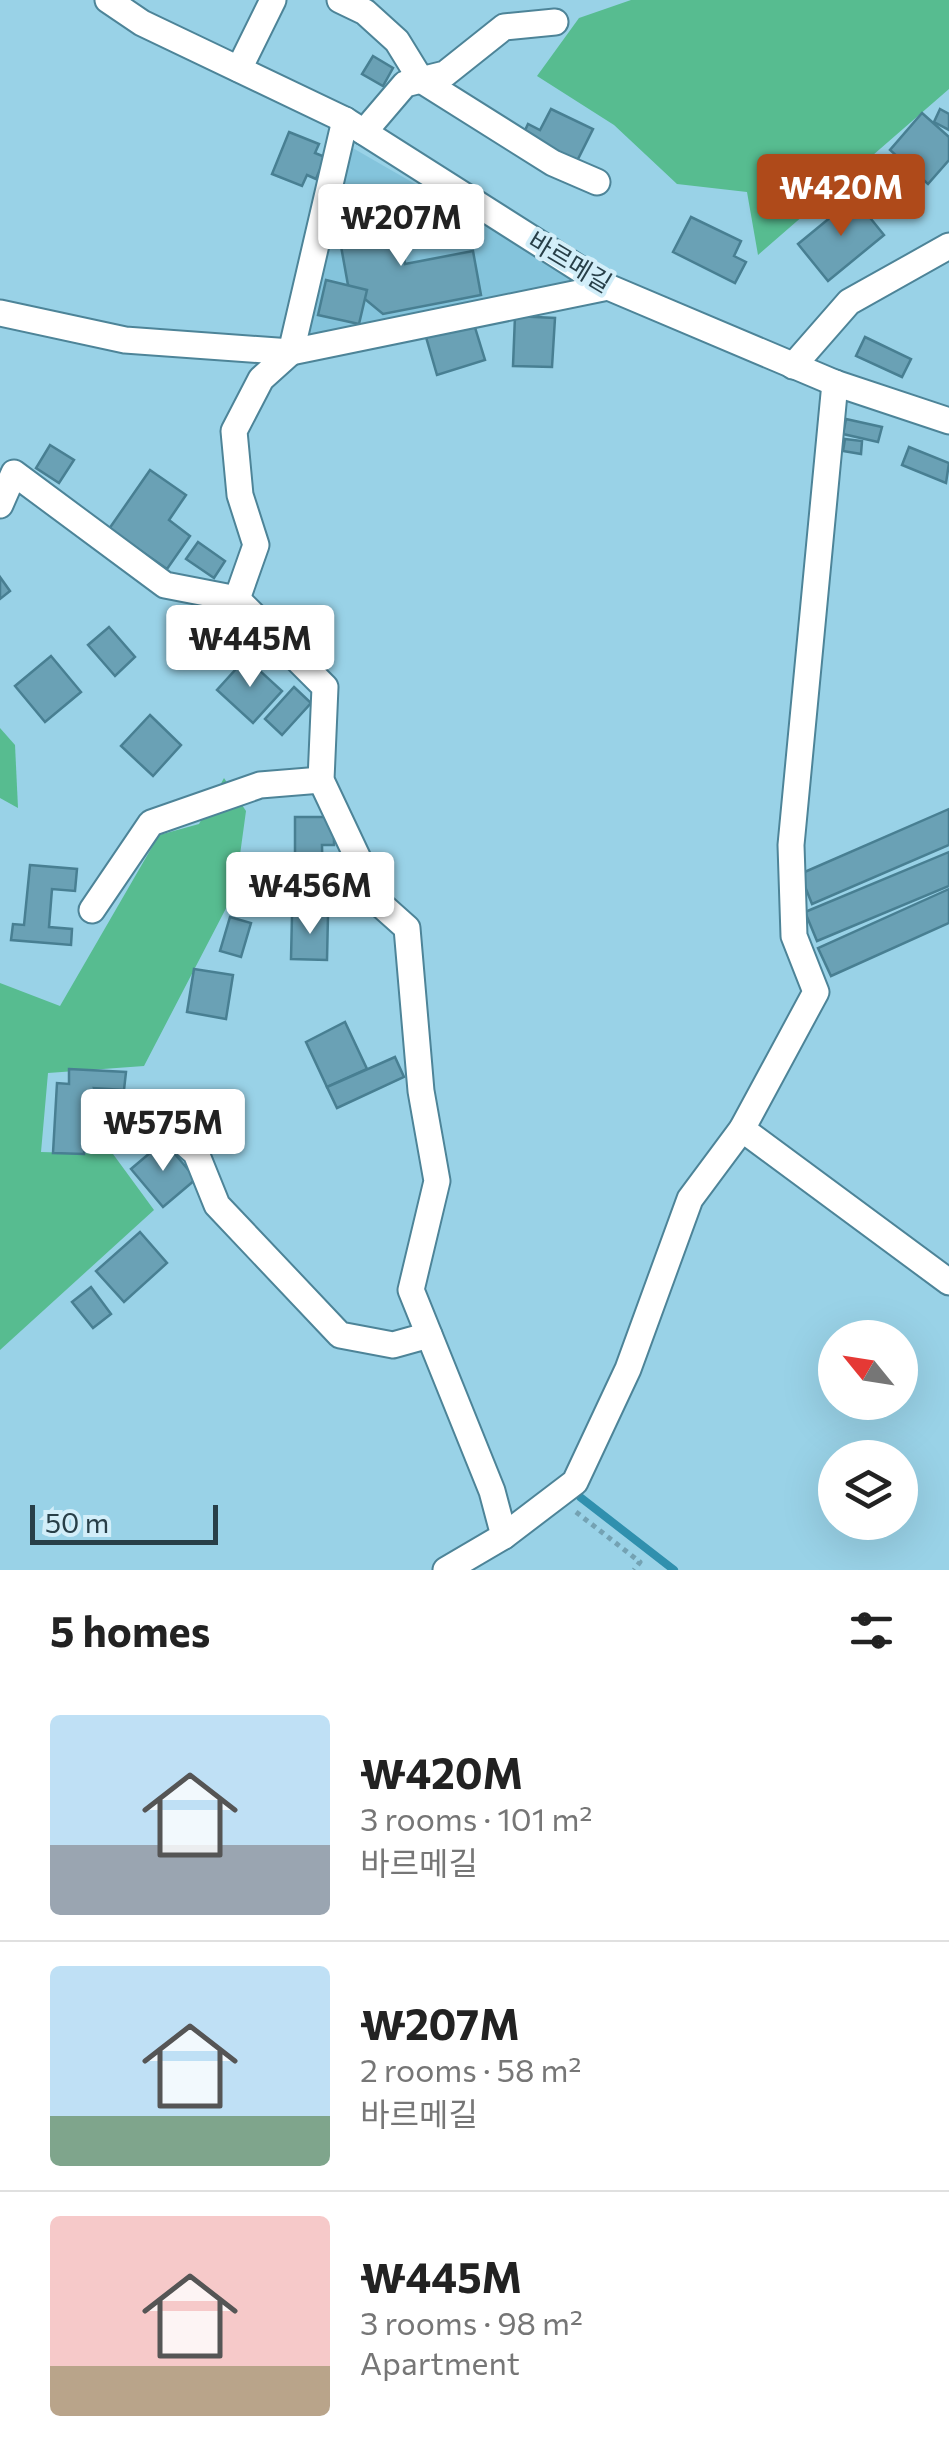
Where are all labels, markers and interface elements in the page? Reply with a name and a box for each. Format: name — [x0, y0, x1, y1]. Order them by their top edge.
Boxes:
pin: ₩420M — [771, 154, 911, 239]
text: ₩420M — [779, 166, 903, 206]
pin: ₩207M — [331, 184, 471, 269]
text: ₩207M — [340, 196, 462, 236]
street label: 바르메길 — [523, 225, 618, 298]
pin: ₩445M — [180, 605, 320, 690]
text: ₩445M — [188, 617, 312, 657]
pin: ₩456M — [240, 852, 380, 937]
text: ₩456M — [248, 864, 372, 904]
pin: ₩575M — [93, 1089, 233, 1174]
text: ₩575M — [103, 1101, 223, 1141]
north arrow — [818, 1320, 918, 1420]
map controls — [818, 1320, 918, 1540]
button: layers — [818, 1440, 918, 1540]
scale bar — [30, 1500, 218, 1544]
text: 50 m — [45, 1505, 109, 1539]
icon: filters — [844, 1603, 899, 1658]
text: 5 homes — [50, 1604, 210, 1656]
text: ₩420M — [360, 1746, 523, 1798]
icon: home — [130, 1755, 250, 1875]
text: 3 rooms · 101 m² — [360, 1798, 592, 1838]
text: 바르메길 — [360, 1842, 478, 1882]
text: ₩207M — [360, 1997, 520, 2049]
icon: home — [130, 2006, 250, 2126]
text: 2 rooms · 58 m² — [360, 2049, 581, 2089]
text: 바르메길 — [360, 2093, 478, 2133]
text: ₩445M — [360, 2250, 522, 2302]
icon: home — [130, 2256, 250, 2376]
text: 3 rooms · 98 m² — [360, 2302, 583, 2342]
text: Apartment — [360, 2342, 520, 2382]

